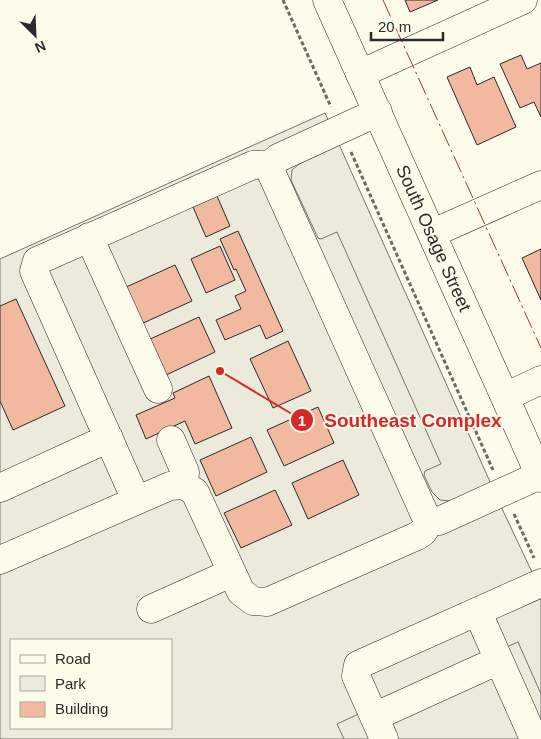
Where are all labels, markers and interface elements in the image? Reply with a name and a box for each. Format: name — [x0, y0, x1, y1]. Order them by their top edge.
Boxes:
north arrow — [10, 10, 60, 60]
scale bar — [371, 10, 444, 42]
text: 20 m — [378, 18, 411, 35]
text: N — [32, 38, 48, 56]
street label: South Osage Street — [392, 162, 475, 315]
callout: Southeast Complex — [289, 403, 512, 437]
text: Southeast Complex — [324, 410, 502, 431]
text: 1 — [298, 412, 306, 429]
legend — [10, 639, 172, 729]
text: Road — [55, 650, 91, 667]
text: Park — [55, 675, 86, 692]
text: Building — [55, 700, 108, 717]

